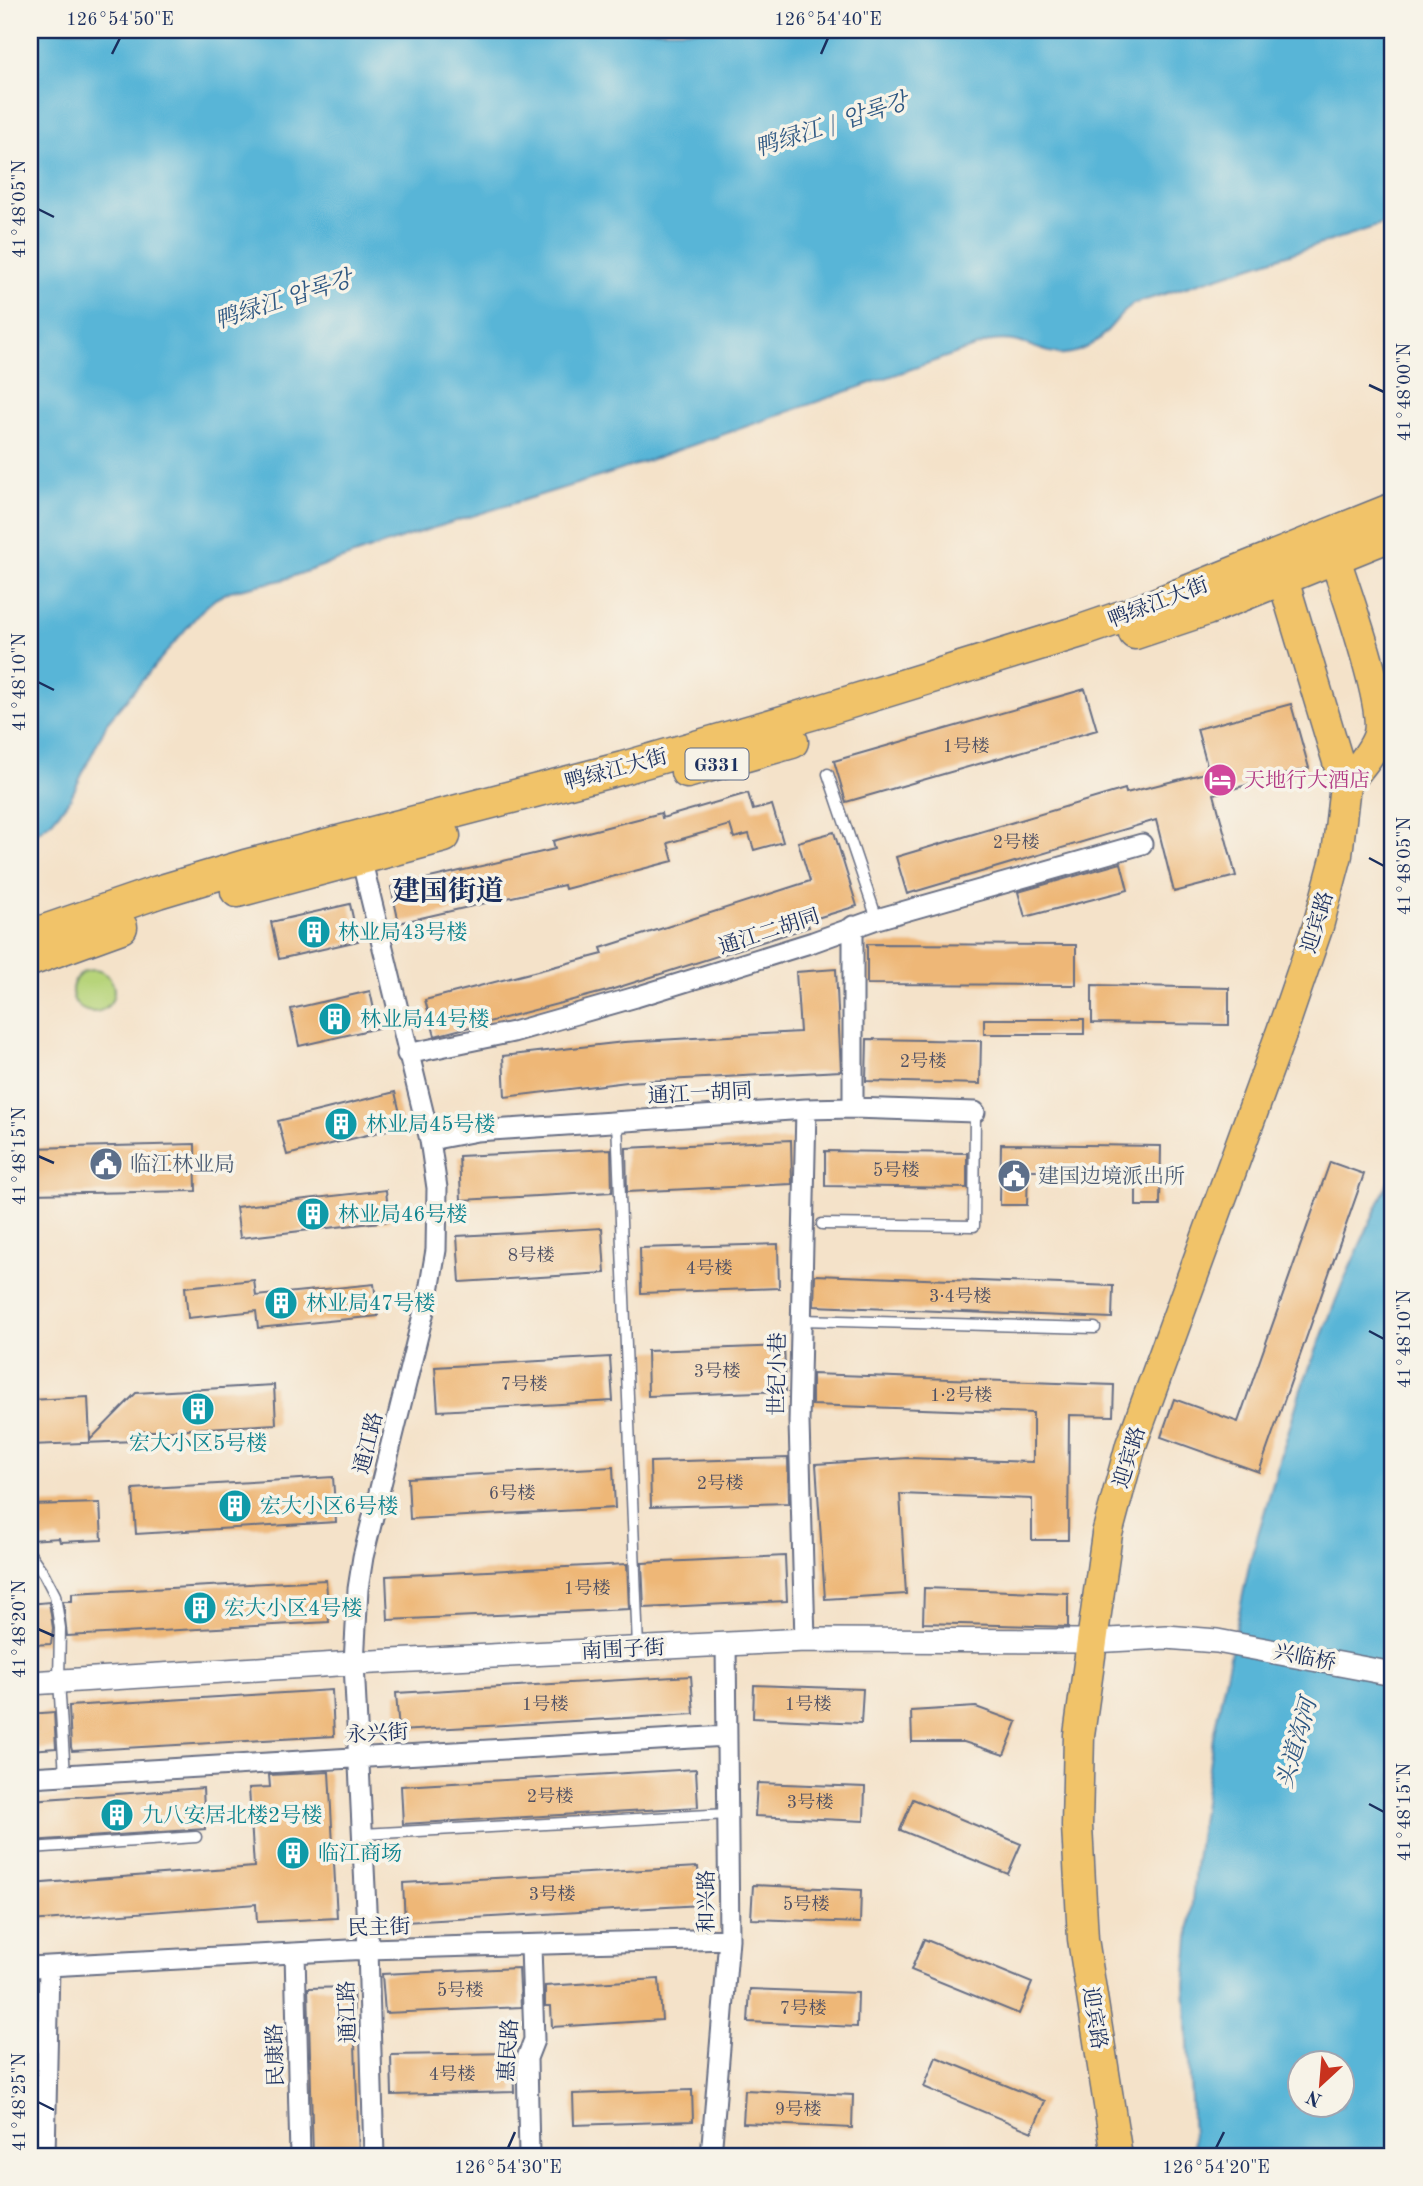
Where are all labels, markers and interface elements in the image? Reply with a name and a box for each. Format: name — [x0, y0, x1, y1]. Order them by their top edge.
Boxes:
text: 126°54'50"E — [66, 11, 174, 29]
text: 126°54'40"E — [774, 11, 882, 29]
water label: 鸭绿江 / 압록강 — [752, 87, 914, 162]
text: 41°48'05"N — [11, 160, 29, 258]
water label: 鸭绿江 압록강 — [212, 264, 358, 333]
text: 41°48'00"N — [1396, 343, 1414, 441]
street label: 鸭绿江大街 — [1105, 573, 1211, 632]
text: 41°48'10"N — [11, 633, 29, 731]
house number: 1号楼 — [943, 736, 989, 756]
street label: 鸭绿江大街 — [562, 745, 670, 794]
road number: G331 — [686, 748, 748, 779]
hotel icon: 天地行大酒店 — [1201, 761, 1239, 799]
place label: 天地行大酒店 — [1244, 769, 1370, 792]
text: 41°48'05"N — [1396, 817, 1414, 915]
house number: 2号楼 — [993, 832, 1039, 852]
district label: 建国街道 — [392, 876, 504, 907]
street label: 迎宾路 — [1297, 889, 1338, 956]
street label: 通江二胡同 — [716, 904, 823, 959]
building icon: 林业局43号楼 — [295, 913, 333, 951]
place label: 林业局43号楼 — [338, 921, 467, 944]
building icon: 林业局44号楼 — [316, 1000, 354, 1038]
place label: 林业局44号楼 — [360, 1008, 489, 1031]
house number: 2号楼 — [900, 1051, 946, 1071]
street label: 通江一胡同 — [647, 1079, 753, 1108]
building icon: 林业局45号楼 — [322, 1105, 360, 1143]
text: 41°48'15"N — [11, 1107, 29, 1205]
place label: 林业局45号楼 — [366, 1113, 495, 1136]
public building icon: 临江林业局 — [87, 1145, 125, 1183]
place label: 临江林业局 — [130, 1153, 235, 1176]
public building icon: 建国边境派出所 — [995, 1157, 1033, 1195]
house number: 5号楼 — [873, 1160, 919, 1180]
place label: 建国边境派出所 — [1038, 1165, 1185, 1188]
building icon: 林业局46号楼 — [294, 1195, 332, 1233]
place label: 林业局46号楼 — [338, 1203, 467, 1226]
house number: 8号楼 — [508, 1245, 554, 1265]
house number: 4号楼 — [686, 1258, 732, 1278]
building icon: 林业局47号楼 — [262, 1284, 300, 1322]
house number: 3·4号楼 — [929, 1286, 991, 1306]
text: 41°48'10"N — [1396, 1290, 1414, 1388]
place label: 林业局47号楼 — [306, 1292, 435, 1315]
street label: 世纪小巷 — [765, 1332, 790, 1416]
house number: 3号楼 — [694, 1361, 740, 1381]
house number: 7号楼 — [501, 1374, 547, 1394]
house number: 1·2号楼 — [930, 1385, 992, 1405]
building icon: 宏大小区5号楼 — [179, 1390, 217, 1428]
street label: 通江路 — [350, 1410, 387, 1476]
street label: 迎宾路 — [1109, 1424, 1150, 1491]
place label: 宏大小区5号楼 — [129, 1432, 267, 1455]
house number: 2号楼 — [697, 1473, 743, 1493]
house number: 6号楼 — [489, 1483, 535, 1503]
building icon: 宏大小区6号楼 — [216, 1487, 254, 1525]
place label: 宏大小区6号楼 — [260, 1495, 398, 1518]
house number: 1号楼 — [564, 1578, 610, 1598]
text: 41°48'20"N — [11, 1580, 29, 1678]
building icon: 宏大小区4号楼 — [181, 1589, 219, 1627]
place label: 宏大小区4号楼 — [224, 1597, 362, 1620]
street label: 南围子街 — [580, 1636, 666, 1663]
street label: 兴临桥 — [1272, 1640, 1338, 1675]
water label: 头道沟河 — [1272, 1692, 1322, 1791]
house number: 1号楼 — [522, 1694, 568, 1714]
house number: 1号楼 — [785, 1694, 831, 1714]
street label: 永兴街 — [345, 1720, 409, 1747]
text: 41°48'15"N — [1396, 1763, 1414, 1861]
house number: 2号楼 — [527, 1786, 573, 1806]
house number: 3号楼 — [787, 1792, 833, 1812]
building icon: 九八安居北楼2号楼 — [98, 1796, 136, 1834]
place label: 九八安居北楼2号楼 — [142, 1804, 322, 1827]
building icon: 临江商场 — [274, 1834, 312, 1872]
place label: 临江商场 — [318, 1842, 402, 1865]
street label: 和兴路 — [695, 1870, 718, 1933]
house number: 3号楼 — [529, 1884, 575, 1904]
house number: 5号楼 — [783, 1894, 829, 1914]
street label: 民主街 — [347, 1915, 411, 1940]
street label: 通江路 — [335, 1980, 360, 2044]
house number: 5号楼 — [437, 1980, 483, 2000]
street label: 迎宾路 — [1078, 1985, 1111, 2051]
house number: 7号楼 — [780, 1998, 826, 2018]
street label: 惠民路 — [495, 2018, 522, 2082]
street label: 民康路 — [263, 2023, 288, 2087]
north arrow — [1286, 2050, 1356, 2120]
text: 41°48'25"N — [11, 2053, 29, 2151]
house number: 4号楼 — [429, 2064, 475, 2084]
text: N — [1304, 2085, 1325, 2109]
house number: 9号楼 — [775, 2099, 821, 2119]
text: 126°54'30"E — [454, 2159, 562, 2177]
text: 126°54'20"E — [1162, 2159, 1270, 2177]

